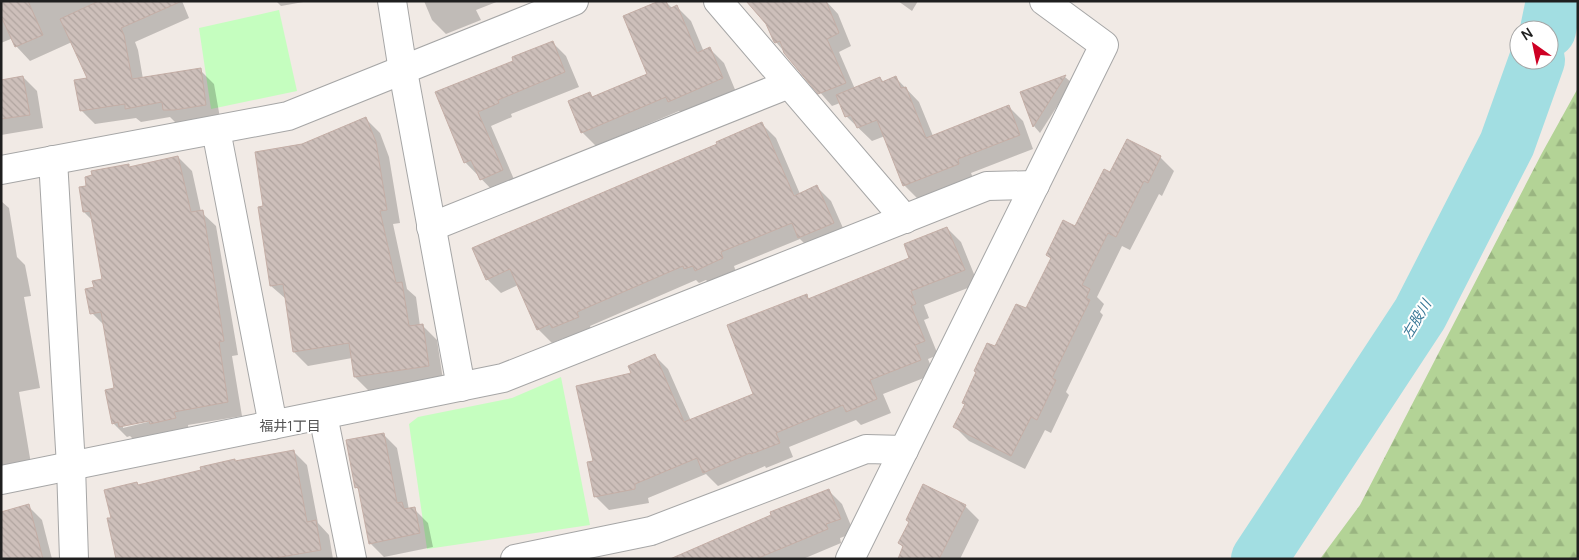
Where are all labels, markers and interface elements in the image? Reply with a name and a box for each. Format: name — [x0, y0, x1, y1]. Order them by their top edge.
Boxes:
north arrow — [1509, 20, 1559, 70]
text: N — [1517, 23, 1536, 44]
water label: 左股川 — [1397, 294, 1436, 342]
district label: 福井1丁目 — [259, 416, 321, 435]

